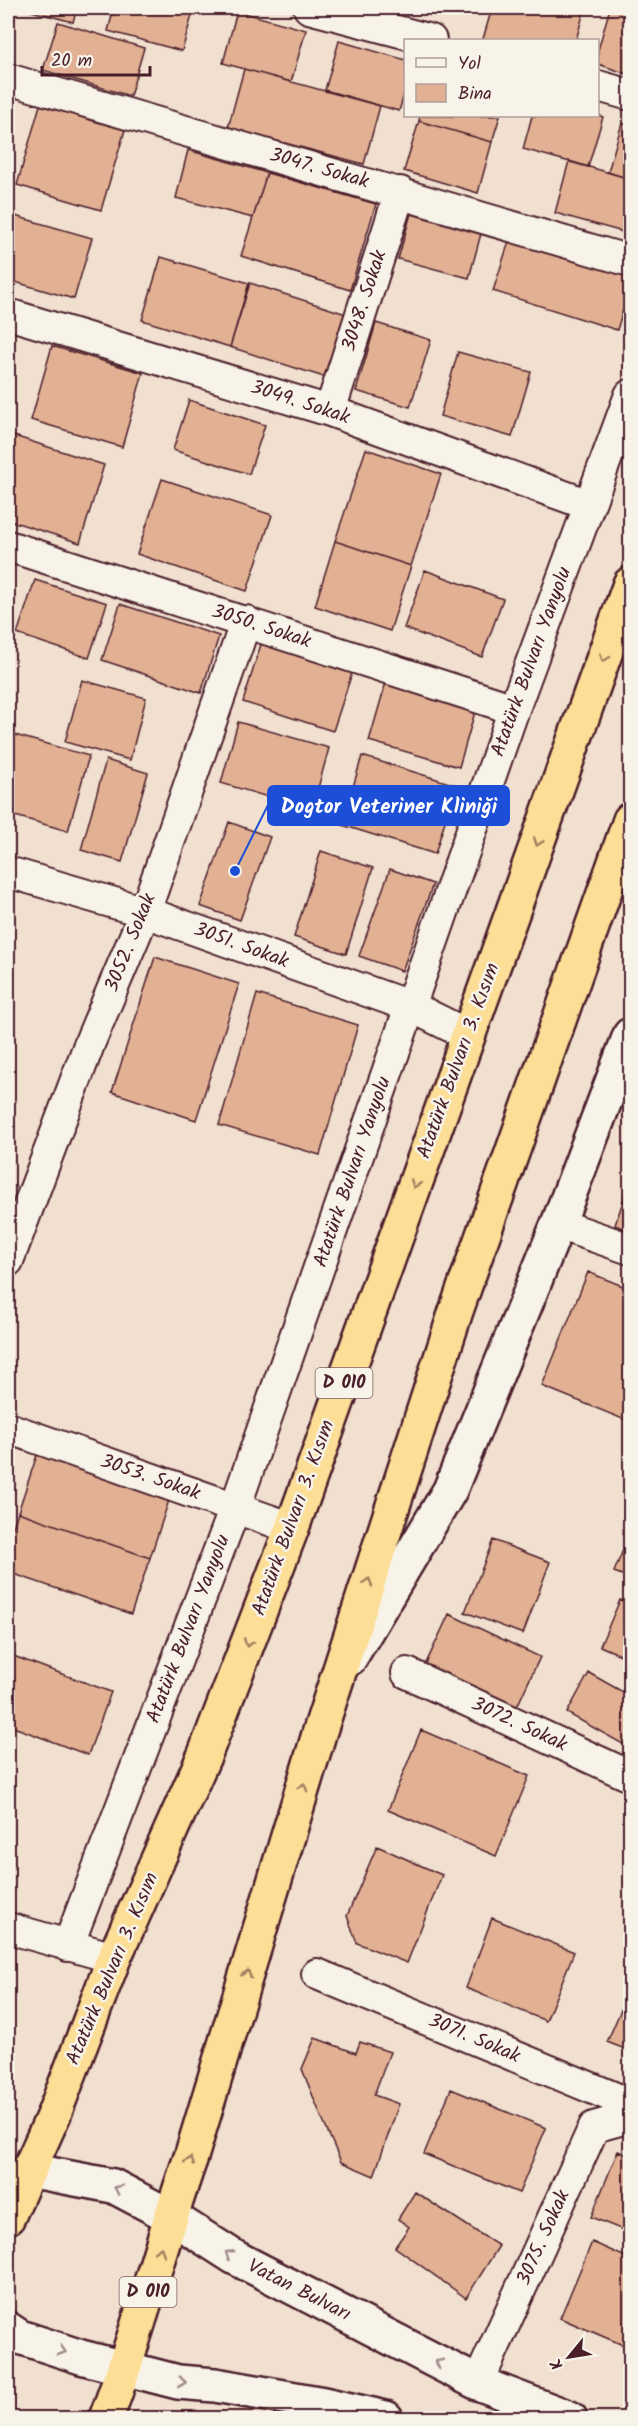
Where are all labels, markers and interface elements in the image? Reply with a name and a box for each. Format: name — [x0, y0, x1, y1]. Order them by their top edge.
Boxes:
scale bar — [42, 39, 150, 77]
legend — [404, 39, 599, 117]
text: 20 m — [51, 47, 92, 76]
text: Yol — [458, 50, 482, 79]
text: Bina — [458, 80, 492, 109]
street label: 3047. Sokak — [265, 140, 373, 199]
street label: 3048. Sokak — [334, 246, 397, 356]
street label: 3049. Sokak — [246, 372, 354, 434]
street label: Atatürk Bulvarı Yanyolu — [483, 562, 581, 761]
street label: 3050. Sokak — [207, 596, 315, 658]
one-way arrow — [598, 652, 611, 663]
callout: Dogtor Veteriner Kliniği — [268, 786, 509, 825]
text: Dogtor Veteriner Kliniği — [281, 791, 498, 824]
one-way arrow — [532, 836, 545, 847]
street label: 3052. Sokak — [97, 888, 166, 997]
street label: 3051. Sokak — [189, 914, 294, 978]
street label: Atatürk Bulvarı 3. Kısım — [409, 958, 509, 1163]
street label: Atatürk Bulvarı Yanyolu — [305, 1072, 401, 1272]
one-way arrow — [410, 1178, 423, 1188]
road number: D 010 — [316, 1368, 372, 1398]
street label: Atatürk Bulvarı 3. Kısım — [244, 1415, 344, 1620]
street label: 3053. Sokak — [96, 1446, 205, 1510]
street label: Atatürk Bulvarı Yanyolu — [138, 1530, 240, 1728]
one-way arrow — [361, 1577, 374, 1588]
one-way arrow — [242, 1637, 255, 1648]
street label: 3072. Sokak — [466, 1689, 573, 1761]
one-way arrow — [296, 1782, 308, 1793]
street label: Atatürk Bulvarı 3. Kısım — [58, 1868, 168, 2070]
one-way arrow — [240, 1969, 252, 1980]
street label: 3071. Sokak — [423, 2005, 526, 2073]
one-way arrow — [183, 2156, 195, 2167]
one-way arrow — [114, 2184, 125, 2196]
street label: 3075. Sokak — [509, 2184, 580, 2291]
one-way arrow — [153, 2246, 165, 2257]
one-way arrow — [225, 2249, 235, 2261]
street label: Vatan Bulvarı — [242, 2251, 356, 2331]
road number: D 010 — [120, 2277, 176, 2307]
north arrow — [539, 2327, 599, 2387]
one-way arrow — [56, 2343, 67, 2356]
text: K — [544, 2353, 571, 2374]
one-way arrow — [435, 2359, 445, 2370]
one-way arrow — [178, 2375, 187, 2388]

